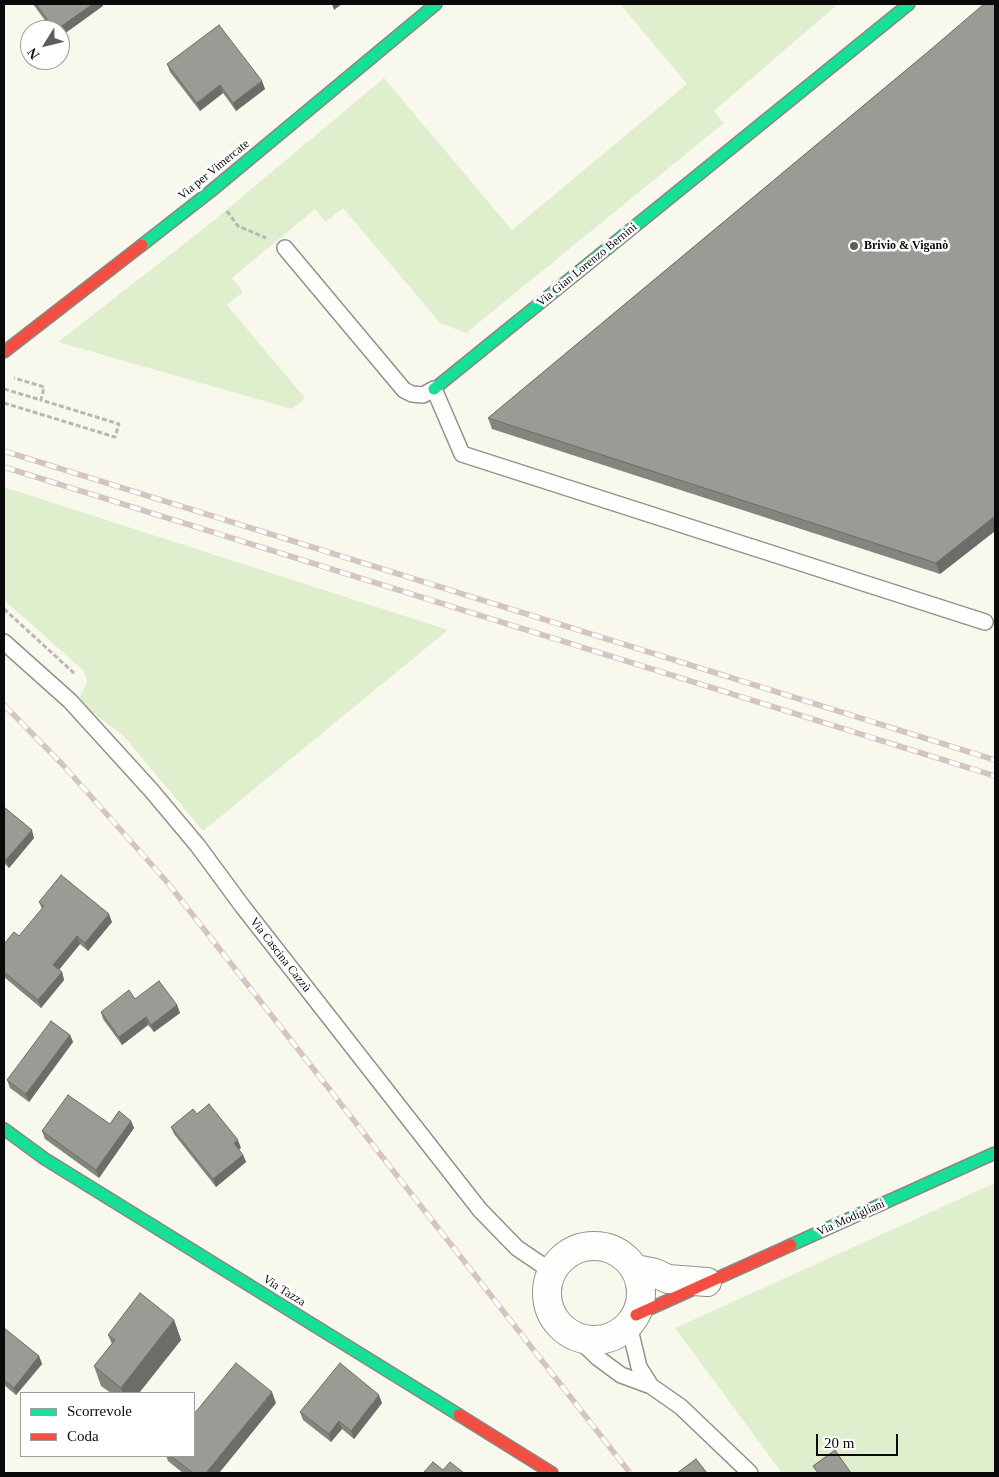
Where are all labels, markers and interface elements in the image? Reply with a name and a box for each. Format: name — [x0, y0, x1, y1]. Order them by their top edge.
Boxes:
north arrow — [20, 20, 70, 70]
text: N — [24, 45, 42, 62]
street label: Via per Vimercate — [176, 137, 252, 203]
street label: Via Gian Lorenzo Bernini — [534, 220, 640, 310]
place label: Brivio & Viganò — [864, 239, 948, 253]
marker: Brivio & Viganò — [848, 240, 860, 252]
street label: Via Cascina Cazzù — [246, 915, 314, 995]
street label: Via Modigliani — [815, 1197, 887, 1239]
street label: Via Tazza — [260, 1272, 308, 1310]
legend — [20, 1392, 195, 1457]
text: Scorrevole — [67, 1403, 132, 1419]
scale bar — [819, 1424, 902, 1456]
text: Coda — [67, 1428, 99, 1444]
text: 20 m — [824, 1435, 854, 1451]

